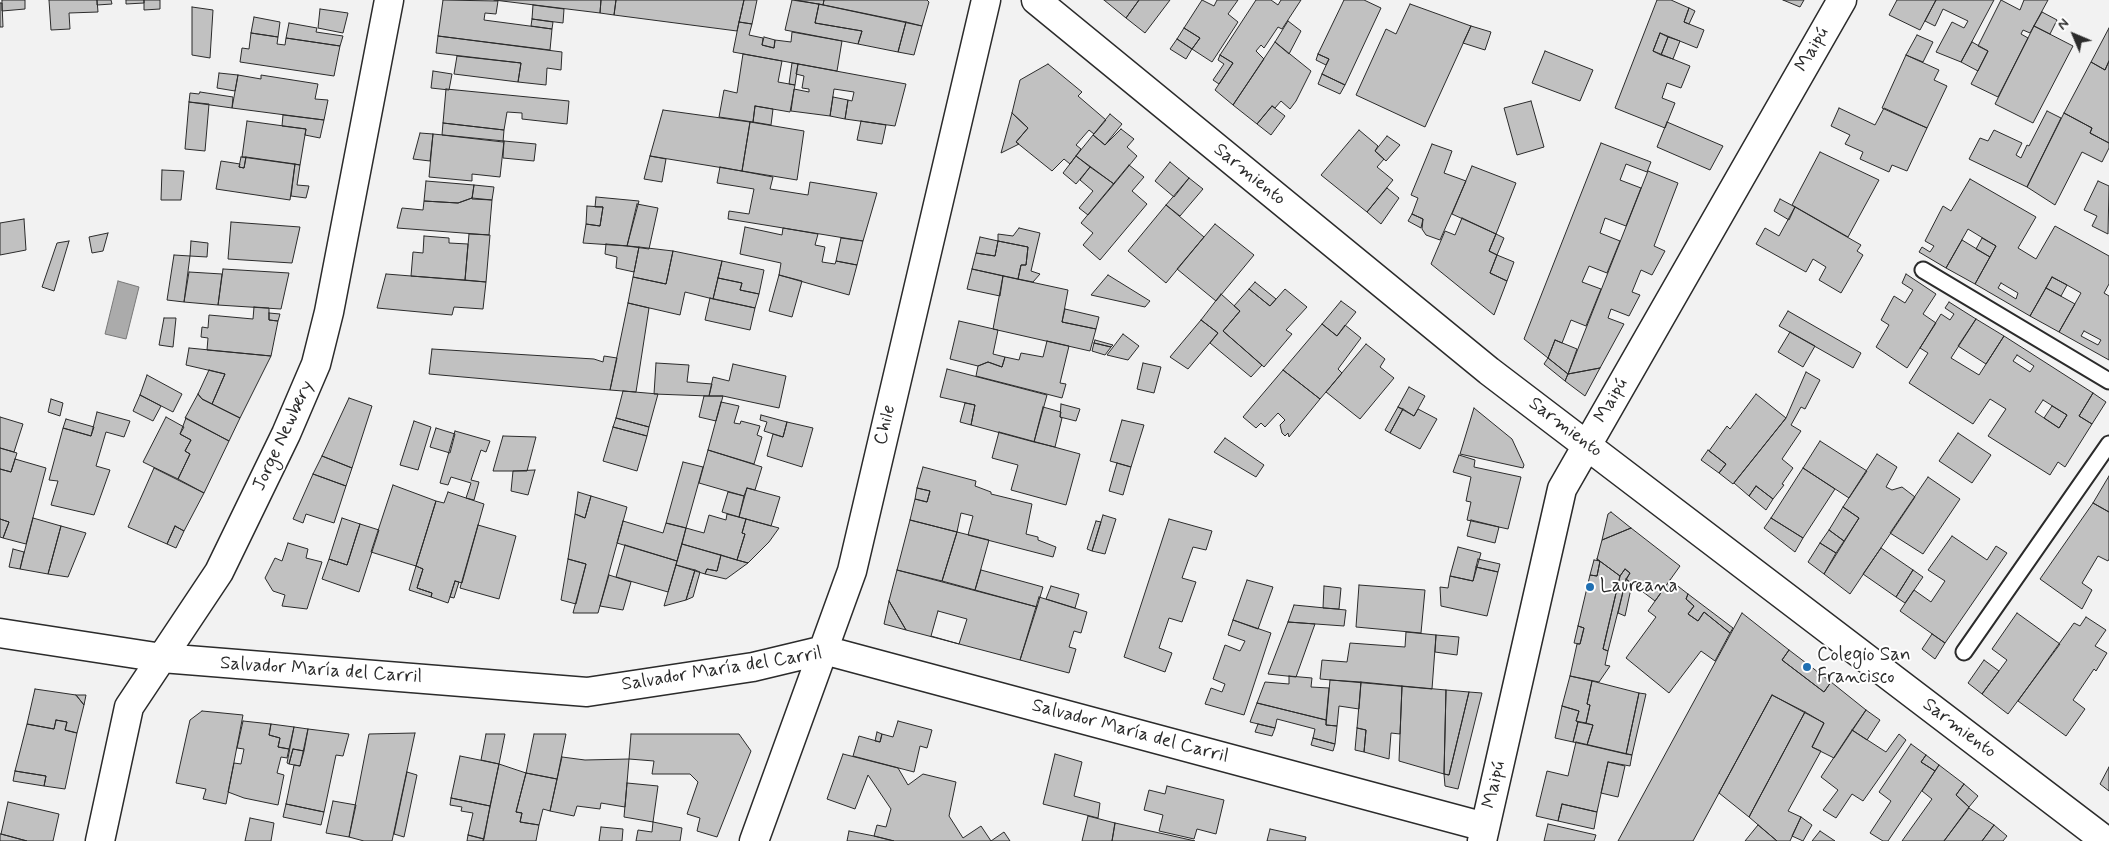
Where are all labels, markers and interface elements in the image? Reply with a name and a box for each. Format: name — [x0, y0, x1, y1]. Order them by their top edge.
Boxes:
north arrow — [2049, 10, 2099, 60]
text: N — [2054, 15, 2073, 34]
street label: Maipú — [1791, 24, 1835, 76]
street label: Sarmiento — [1208, 139, 1290, 211]
street label: Maipú — [1590, 375, 1634, 427]
street label: Jorge Newbery — [248, 377, 320, 495]
street label: Sarmiento — [1524, 393, 1606, 463]
street label: Chile — [870, 403, 902, 447]
place label: Laureana — [1600, 576, 1678, 598]
marker: Laureana — [1584, 581, 1596, 593]
street label: Salvador María del Carril — [620, 643, 824, 697]
place label: Colegio San Francisco — [1817, 645, 1911, 689]
street label: Salvador María del Carril — [219, 653, 423, 689]
marker: Colegio San Francisco — [1801, 661, 1813, 673]
street label: Sarmiento — [1918, 694, 2000, 764]
street label: Salvador María del Carril — [1029, 695, 1231, 769]
street label: Maipú — [1479, 759, 1511, 811]

